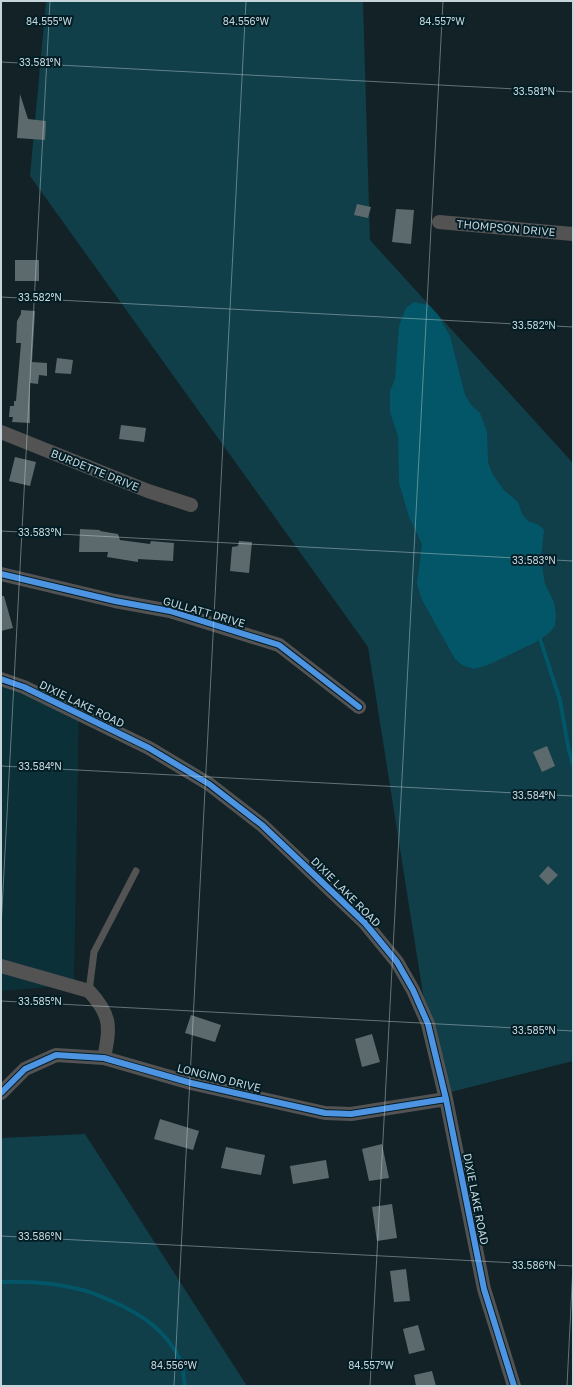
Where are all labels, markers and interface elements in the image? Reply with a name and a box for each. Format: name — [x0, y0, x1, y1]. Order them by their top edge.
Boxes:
text: 84.555°W — [26, 15, 72, 27]
text: 84.556°W — [223, 15, 270, 27]
text: 84.557°W — [419, 15, 465, 27]
text: 33.581°N — [19, 56, 61, 68]
text: 33.581°N — [513, 85, 555, 97]
street label: THOMPSON DRIVE — [456, 217, 556, 238]
text: 33.582°N — [18, 291, 62, 303]
text: 33.582°N — [512, 319, 556, 331]
street label: BURDETTE DRIVE — [49, 446, 141, 493]
text: 33.583°N — [18, 526, 62, 538]
text: 33.583°N — [512, 554, 556, 566]
street label: GULLATT DRIVE — [162, 594, 247, 630]
street label: DIXIE LAKE ROAD — [38, 677, 127, 730]
text: 33.584°N — [18, 760, 62, 772]
text: 33.584°N — [512, 789, 556, 801]
street label: DIXIE LAKE ROAD — [309, 854, 384, 929]
text: 33.585°N — [18, 995, 62, 1007]
text: 33.585°N — [512, 1024, 556, 1036]
street label: LONGINO DRIVE — [176, 1061, 262, 1094]
street label: DIXIE LAKE ROAD — [461, 1152, 492, 1246]
text: 33.586°N — [18, 1230, 62, 1242]
text: 33.586°N — [512, 1259, 556, 1271]
text: 84.556°W — [151, 1359, 198, 1371]
text: 84.557°W — [348, 1359, 394, 1371]

